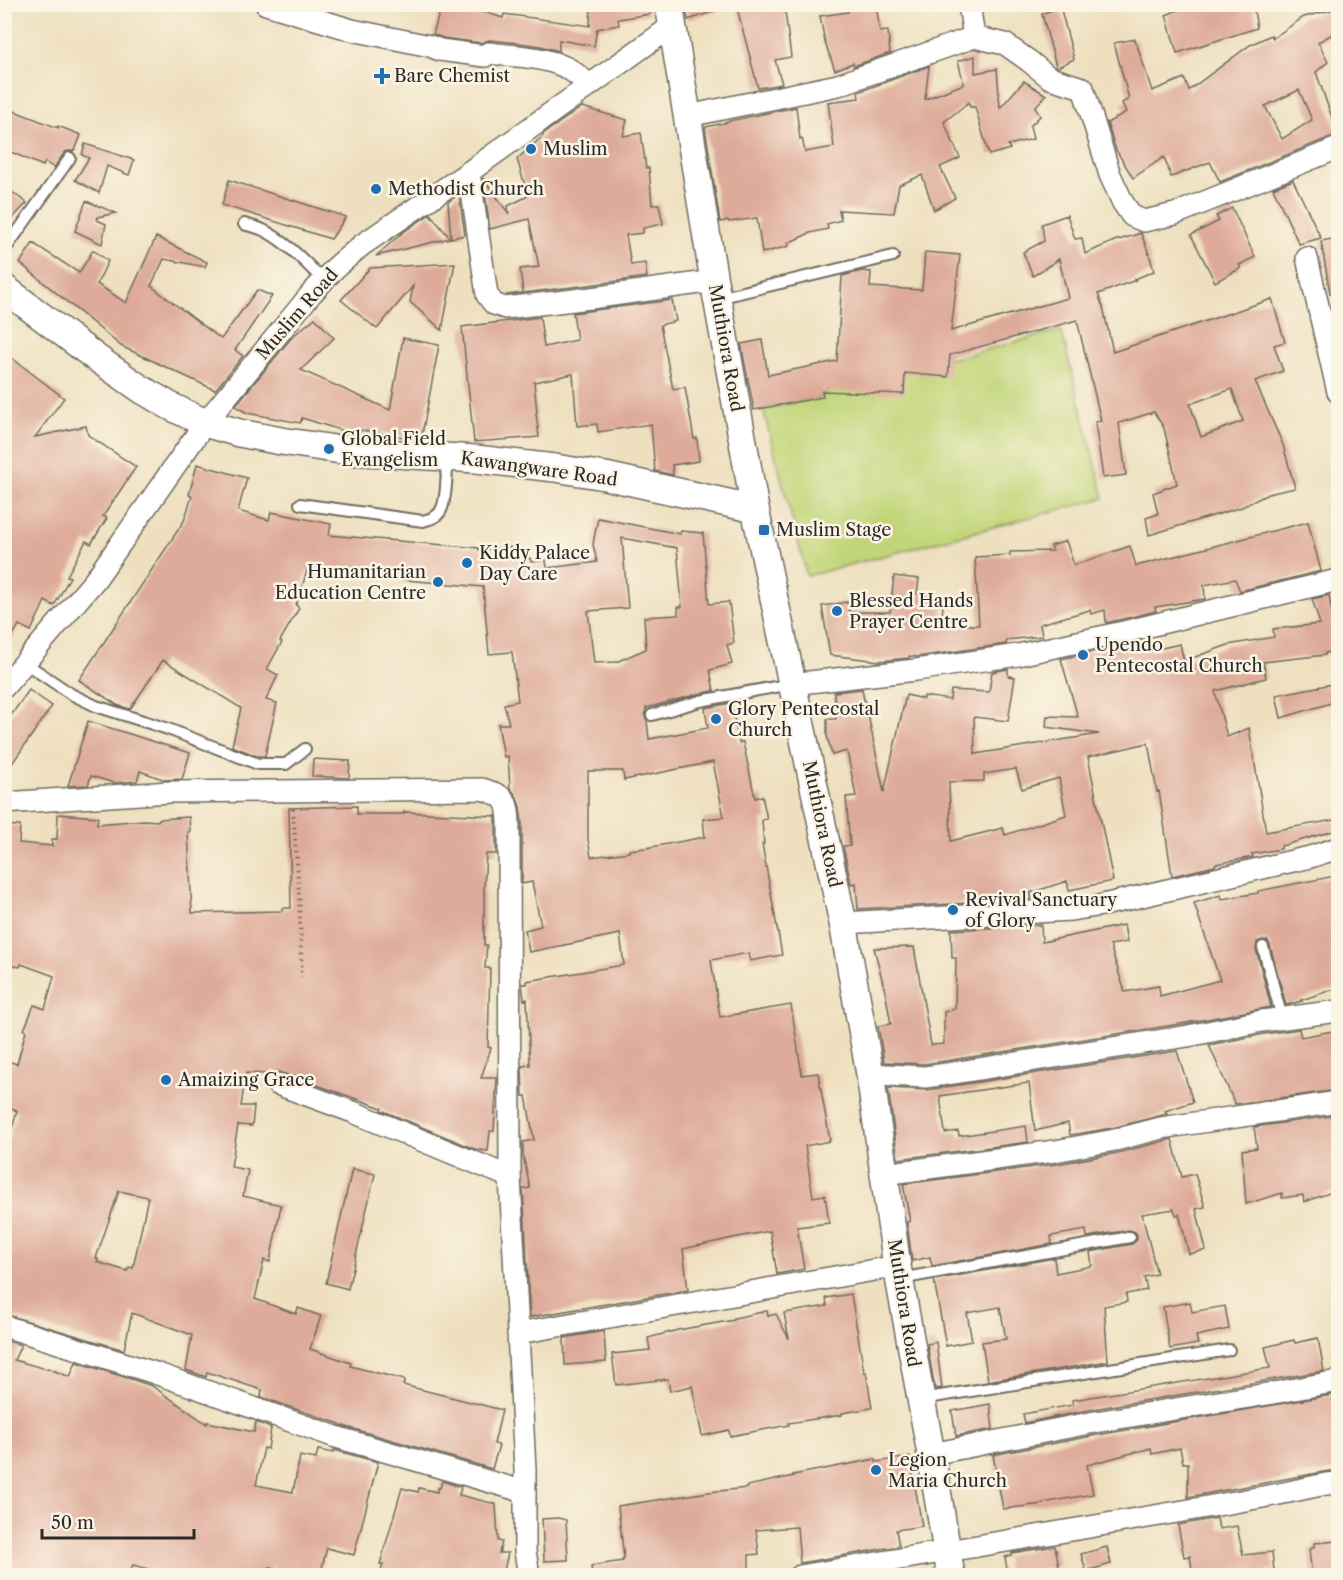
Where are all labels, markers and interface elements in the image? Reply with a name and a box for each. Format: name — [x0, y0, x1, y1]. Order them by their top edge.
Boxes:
place label: Bare Chemist — [394, 65, 510, 87]
marker: Bare Chemist — [375, 69, 389, 83]
place label: Muslim — [543, 138, 608, 160]
marker: Muslim — [524, 142, 538, 156]
place label: Methodist Church — [388, 178, 544, 200]
marker: Methodist Church — [369, 182, 383, 196]
street label: Muslim Road — [251, 264, 343, 364]
street label: Muthiora Road — [704, 282, 748, 414]
place label: Global Field Evangelism — [341, 428, 446, 471]
marker: Global Field Evangelism — [322, 442, 336, 456]
street label: Kawangware Road — [459, 447, 619, 491]
place label: Muslim Stage — [776, 519, 891, 541]
marker: Muslim Stage — [757, 523, 771, 537]
place label: Kiddy Palace Day Care — [479, 542, 590, 585]
marker: Kiddy Palace Day Care — [460, 556, 474, 570]
place label: Humanitarian Education Centre — [275, 561, 426, 604]
marker: Humanitarian Education Centre — [431, 575, 445, 589]
place label: Blessed Hands Prayer Centre — [849, 590, 973, 633]
marker: Blessed Hands Prayer Centre — [830, 604, 844, 618]
place label: Upendo Pentecostal Church — [1095, 634, 1263, 677]
marker: Upendo Pentecostal Church — [1076, 648, 1090, 662]
place label: Glory Pentecostal Church — [728, 698, 879, 741]
marker: Glory Pentecostal Church — [709, 712, 723, 726]
street label: Muthiora Road — [798, 759, 846, 890]
place label: Revival Sanctuary of Glory — [965, 889, 1118, 932]
marker: Revival Sanctuary of Glory — [946, 903, 960, 917]
place label: Amaizing Grace — [177, 1069, 314, 1091]
marker: Amaizing Grace — [159, 1073, 173, 1087]
street label: Muthiora Road — [883, 1237, 925, 1369]
place label: Legion Maria Church — [888, 1449, 1007, 1492]
marker: Legion Maria Church — [869, 1463, 883, 1477]
scale bar — [42, 1502, 194, 1540]
text: 50 m — [51, 1512, 94, 1534]

